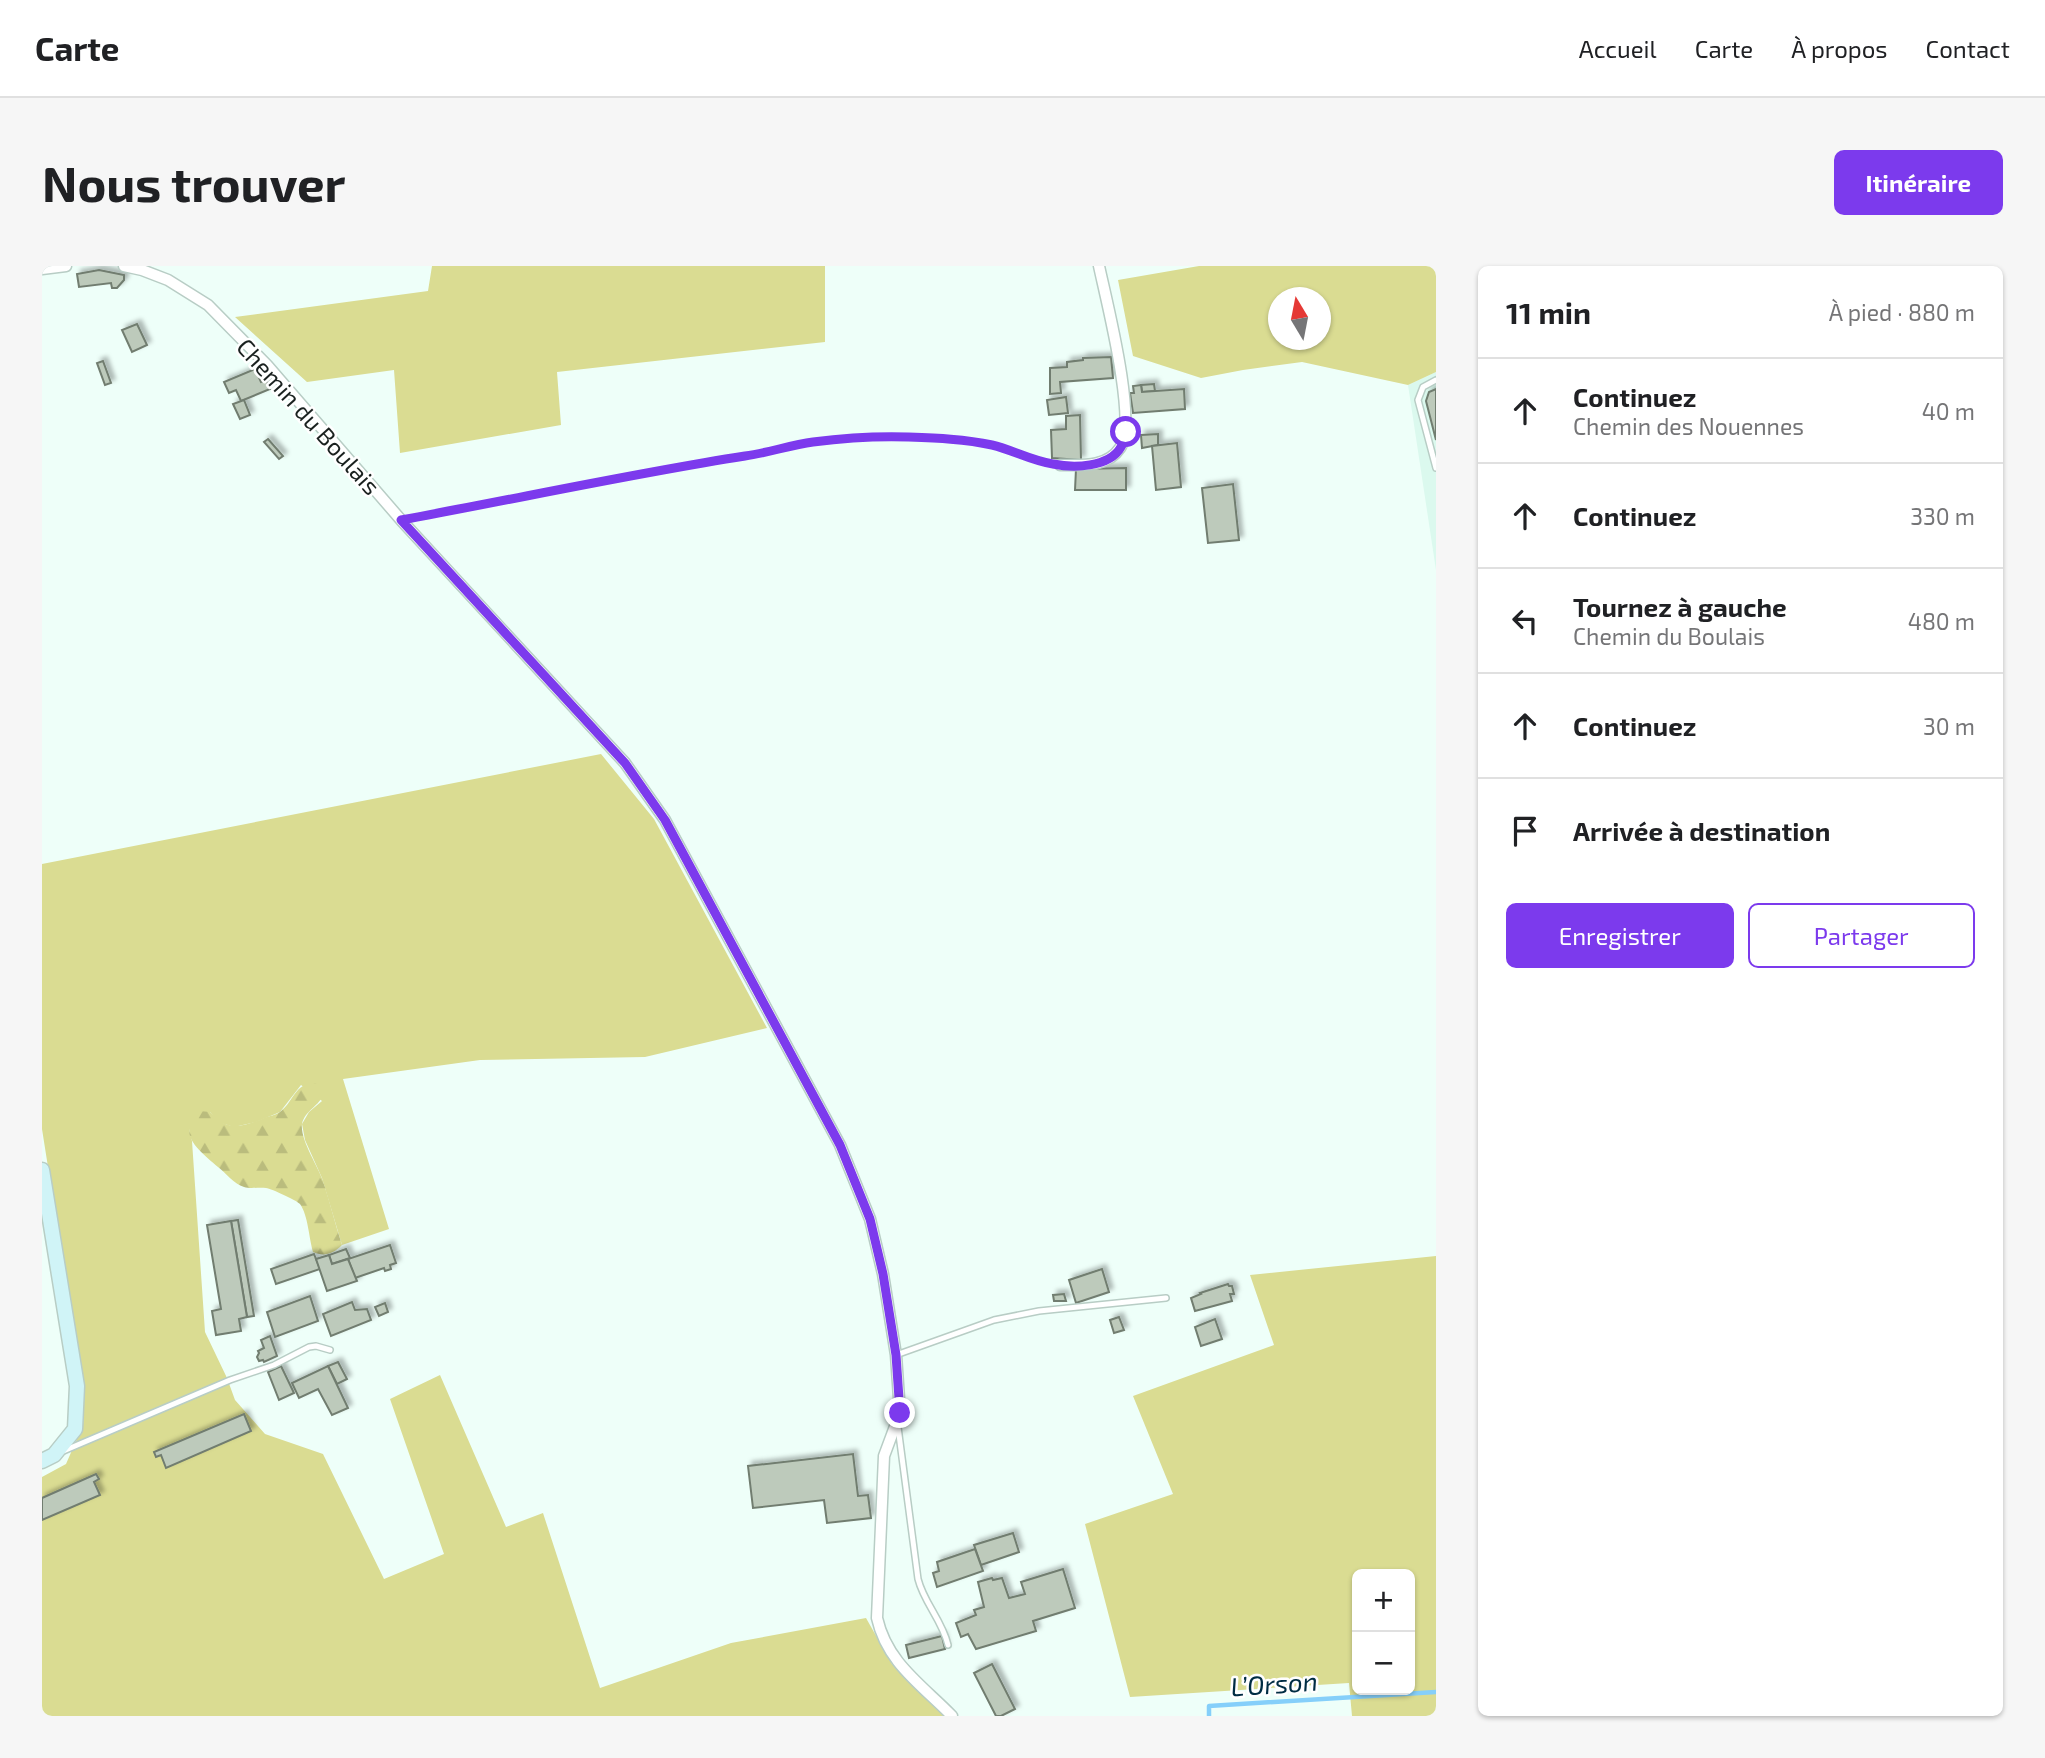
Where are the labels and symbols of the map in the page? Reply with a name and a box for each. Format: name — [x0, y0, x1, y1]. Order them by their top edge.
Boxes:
north arrow — [1268, 287, 1331, 350]
street label: Chemin du Boulais — [231, 332, 387, 500]
route start — [1110, 416, 1141, 447]
route end — [884, 1397, 915, 1428]
water label: L’Orson — [1229, 1664, 1319, 1702]

